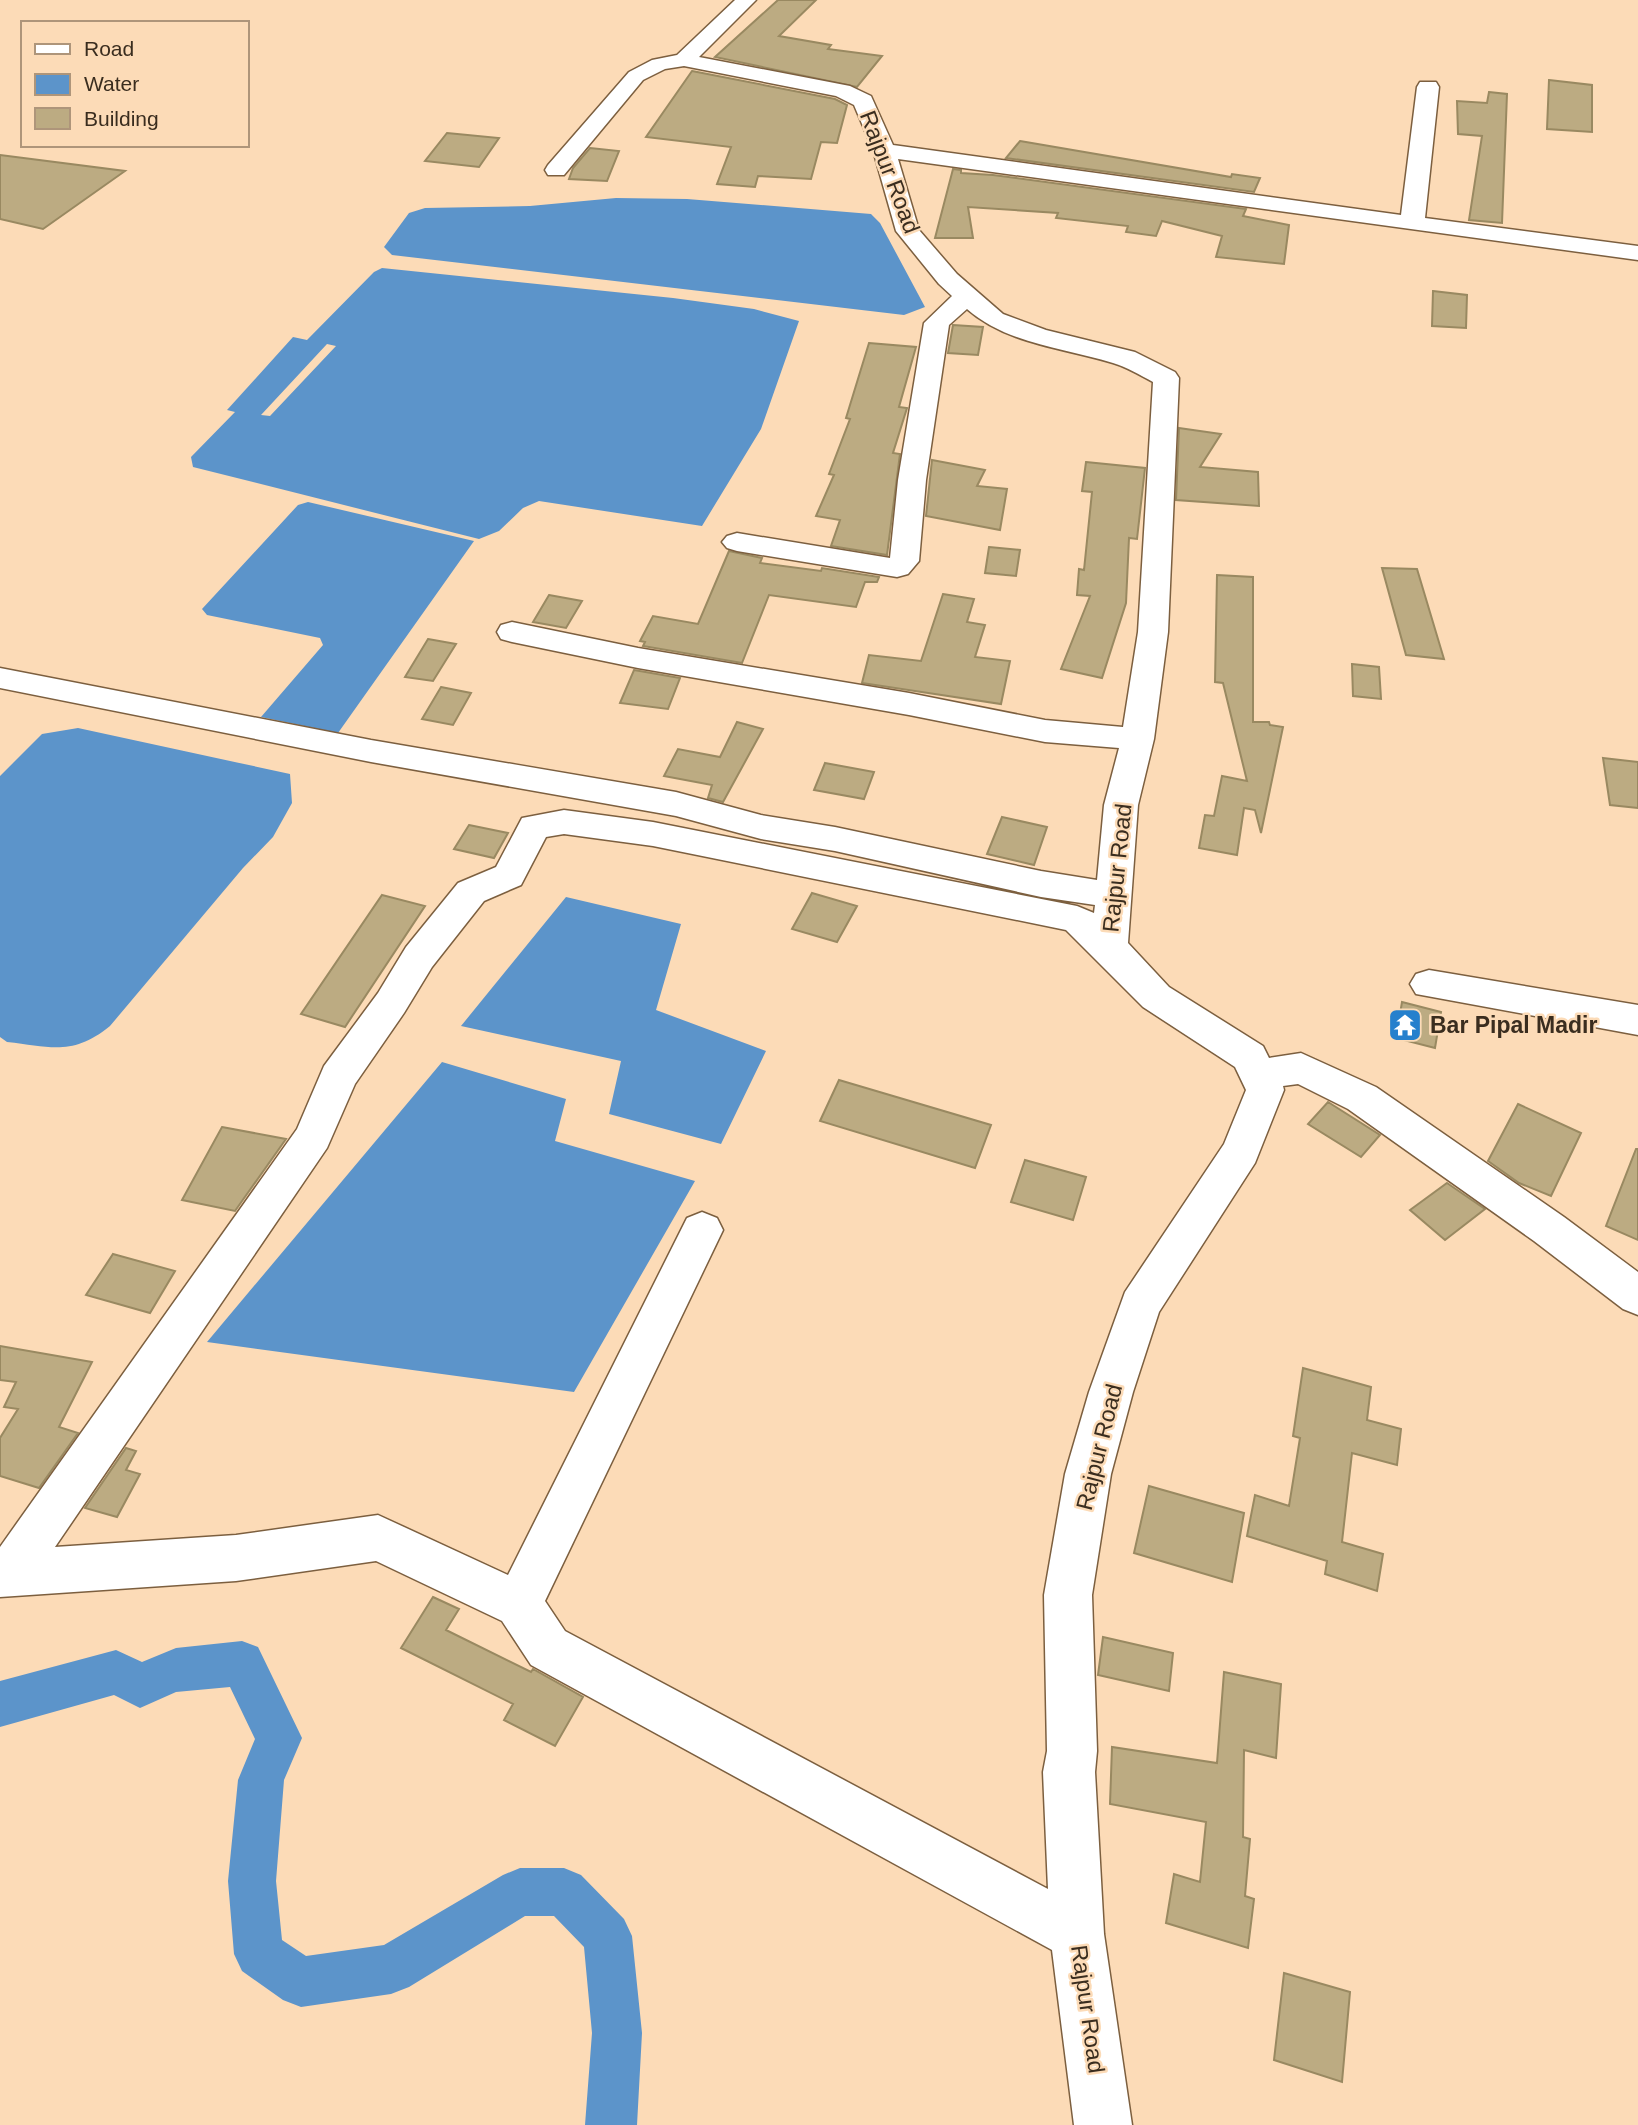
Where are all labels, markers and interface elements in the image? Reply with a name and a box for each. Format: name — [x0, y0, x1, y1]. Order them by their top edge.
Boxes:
legend — [21, 21, 248, 147]
text: Road — [84, 37, 134, 60]
text: Water — [84, 72, 139, 95]
text: Building — [84, 107, 159, 130]
street label: Rajpur Road — [855, 107, 925, 237]
street label: Rajpur Road — [1097, 802, 1137, 934]
temple icon: Bar Pipal Madir — [1386, 1006, 1424, 1044]
place label: Bar Pipal Madir — [1430, 1012, 1597, 1038]
street label: Rajpur Road — [1071, 1381, 1127, 1513]
street label: Rajpur Road — [1066, 1943, 1110, 2075]

